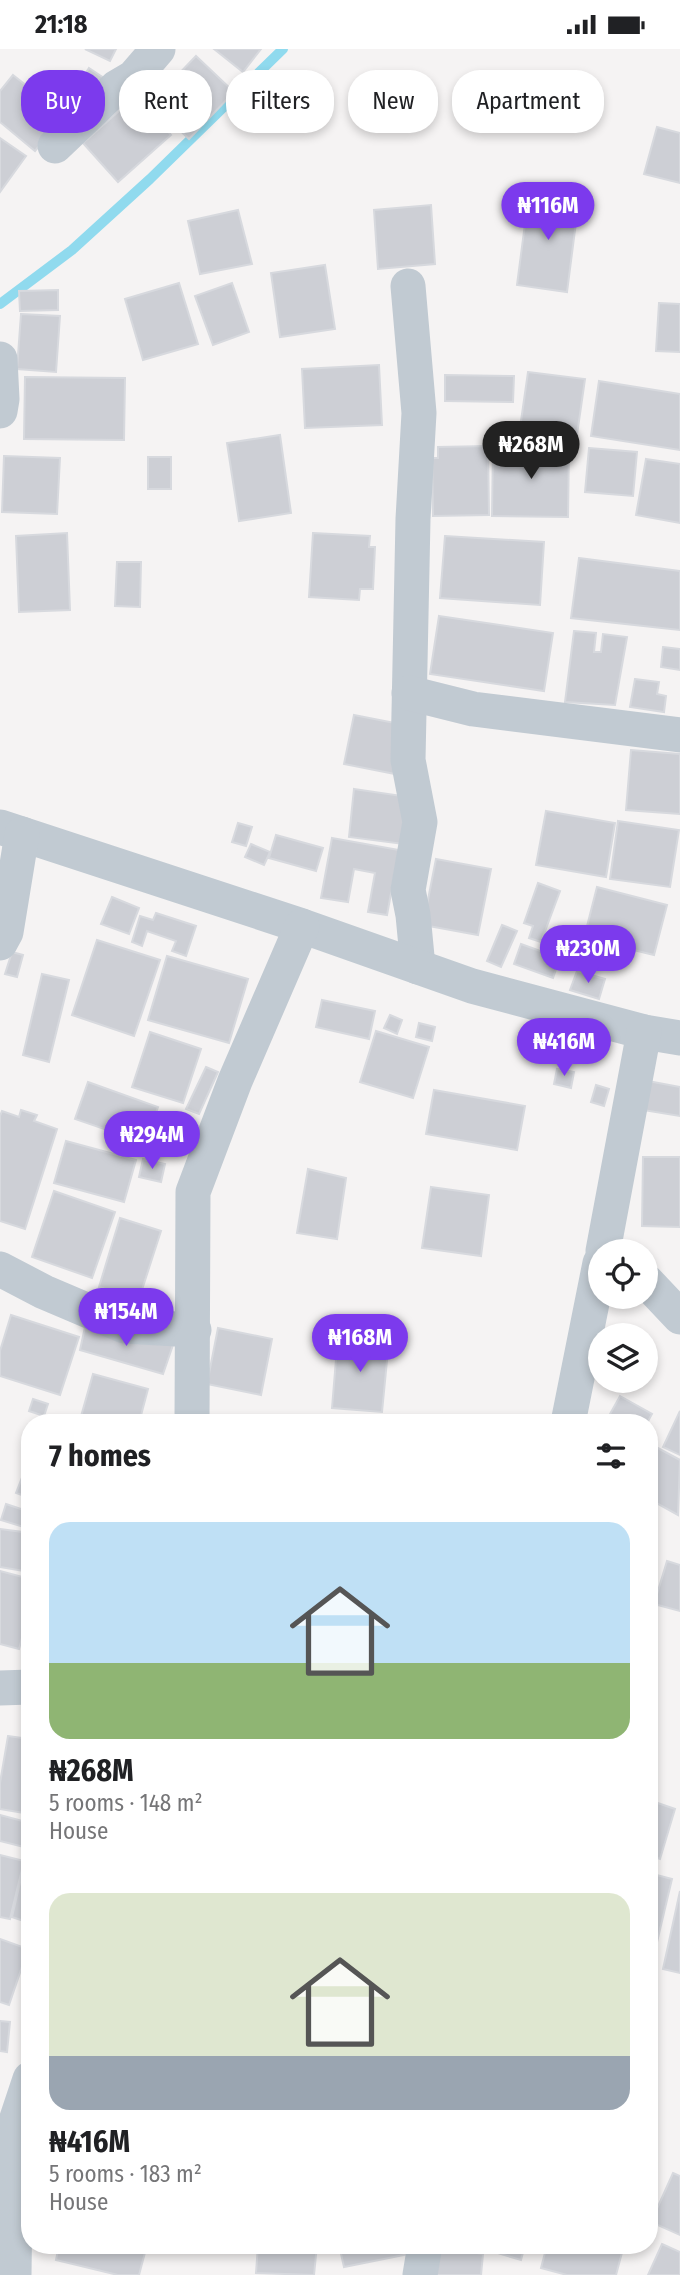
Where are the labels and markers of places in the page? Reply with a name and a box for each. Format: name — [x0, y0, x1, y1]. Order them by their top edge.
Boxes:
pin: ₦116M — [499, 183, 597, 242]
pin: ₦268M — [482, 421, 580, 481]
pin: ₦230M — [539, 925, 637, 985]
pin: ₦416M — [515, 1019, 613, 1078]
pin: ₦294M — [103, 1111, 201, 1171]
pin: ₦154M — [77, 1289, 175, 1348]
pin: ₦168M — [311, 1315, 409, 1374]

